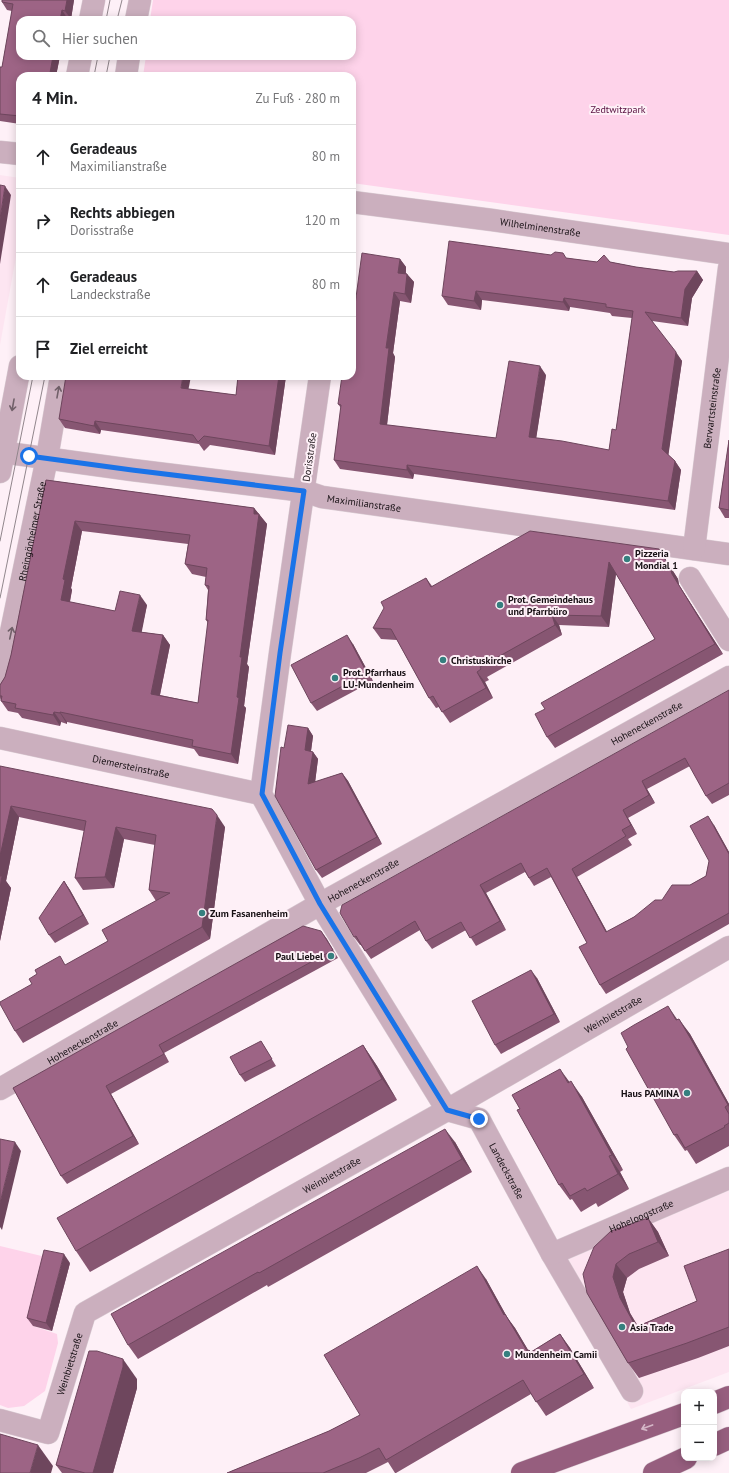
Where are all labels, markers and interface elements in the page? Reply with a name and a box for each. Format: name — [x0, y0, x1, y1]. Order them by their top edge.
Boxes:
search box — [16, 16, 356, 60]
icon: search — [30, 27, 52, 49]
text: Hier suchen — [62, 29, 138, 48]
text: 4 Min. — [32, 87, 78, 109]
text: Zu Fuß · 280 m — [256, 90, 340, 107]
park label: Zedtwitzpark — [590, 103, 646, 116]
text: Geradeaus — [70, 139, 137, 158]
icon: ahead — [32, 146, 54, 168]
text: 80 m — [312, 148, 340, 165]
text: Maximilianstraße — [70, 158, 167, 175]
text: Rechts abbiegen — [70, 203, 175, 222]
icon: right — [32, 210, 54, 232]
text: 120 m — [305, 212, 340, 229]
street label: Wilhelminenstraße — [499, 215, 581, 240]
text: Dorisstraße — [70, 222, 134, 239]
text: Geradeaus — [70, 267, 137, 286]
icon: ahead — [32, 274, 54, 296]
text: 80 m — [312, 276, 340, 293]
text: Landeckstraße — [70, 286, 151, 303]
icon: arrive — [32, 338, 54, 360]
text: Ziel erreicht — [70, 339, 148, 358]
street label: Berwartsteinstraße — [701, 367, 724, 449]
one-way arrow — [55, 386, 63, 399]
one-way arrow — [9, 398, 17, 411]
street label: Dorisstraße — [300, 432, 319, 482]
route start — [20, 447, 38, 465]
street label: Rheingönheimer Straße — [16, 480, 49, 582]
street label: Maximilianstraße — [326, 492, 402, 515]
place label: Pizzeria Mondial 1 — [635, 547, 678, 572]
marker: Pizzeria Mondial 1 — [622, 554, 632, 564]
place label: Prot. Gemeindehaus und Pfarrbüro — [508, 593, 593, 618]
marker: Prot. Gemeindehaus und Pfarrbüro — [495, 600, 505, 610]
one-way arrow — [7, 627, 15, 640]
place label: Christuskirche — [451, 654, 512, 667]
marker: Christuskirche — [438, 655, 448, 665]
place label: Prot. Pfarrhaus LU-Mundenheim — [343, 666, 414, 691]
marker: Prot. Pfarrhaus LU-Mundenheim — [330, 673, 340, 683]
street label: Hoheneckenstraße — [609, 698, 685, 748]
street label: Diemersteinstraße — [91, 752, 171, 781]
street label: Hoheneckenstraße — [325, 855, 402, 906]
place label: Zum Fasanenheim — [210, 907, 288, 920]
marker: Zum Fasanenheim — [197, 908, 207, 918]
place label: Paul Liebel — [275, 950, 323, 963]
marker: Paul Liebel — [326, 951, 336, 961]
street label: Weinbietstraße — [582, 993, 644, 1036]
street label: Hoheneckenstraße — [45, 1016, 120, 1068]
place label: Haus PAMINA — [621, 1087, 680, 1100]
marker: Haus PAMINA — [682, 1088, 692, 1098]
route end — [470, 1110, 488, 1128]
street label: Landeckstraße — [486, 1141, 527, 1201]
street label: Weinbietstraße — [300, 1154, 363, 1197]
street label: Hoheloogstraße — [607, 1197, 675, 1236]
place label: Asia Trade — [630, 1321, 674, 1334]
marker: Asia Trade — [617, 1322, 627, 1332]
street label: Weinbietstraße — [54, 1331, 86, 1397]
place label: Mundenheim Camii — [515, 1348, 598, 1361]
marker: Mundenheim Camii — [502, 1349, 512, 1359]
map controls — [681, 1389, 717, 1461]
button: + — [681, 1389, 717, 1425]
one-way arrow — [642, 1424, 654, 1432]
button: − — [681, 1425, 717, 1461]

